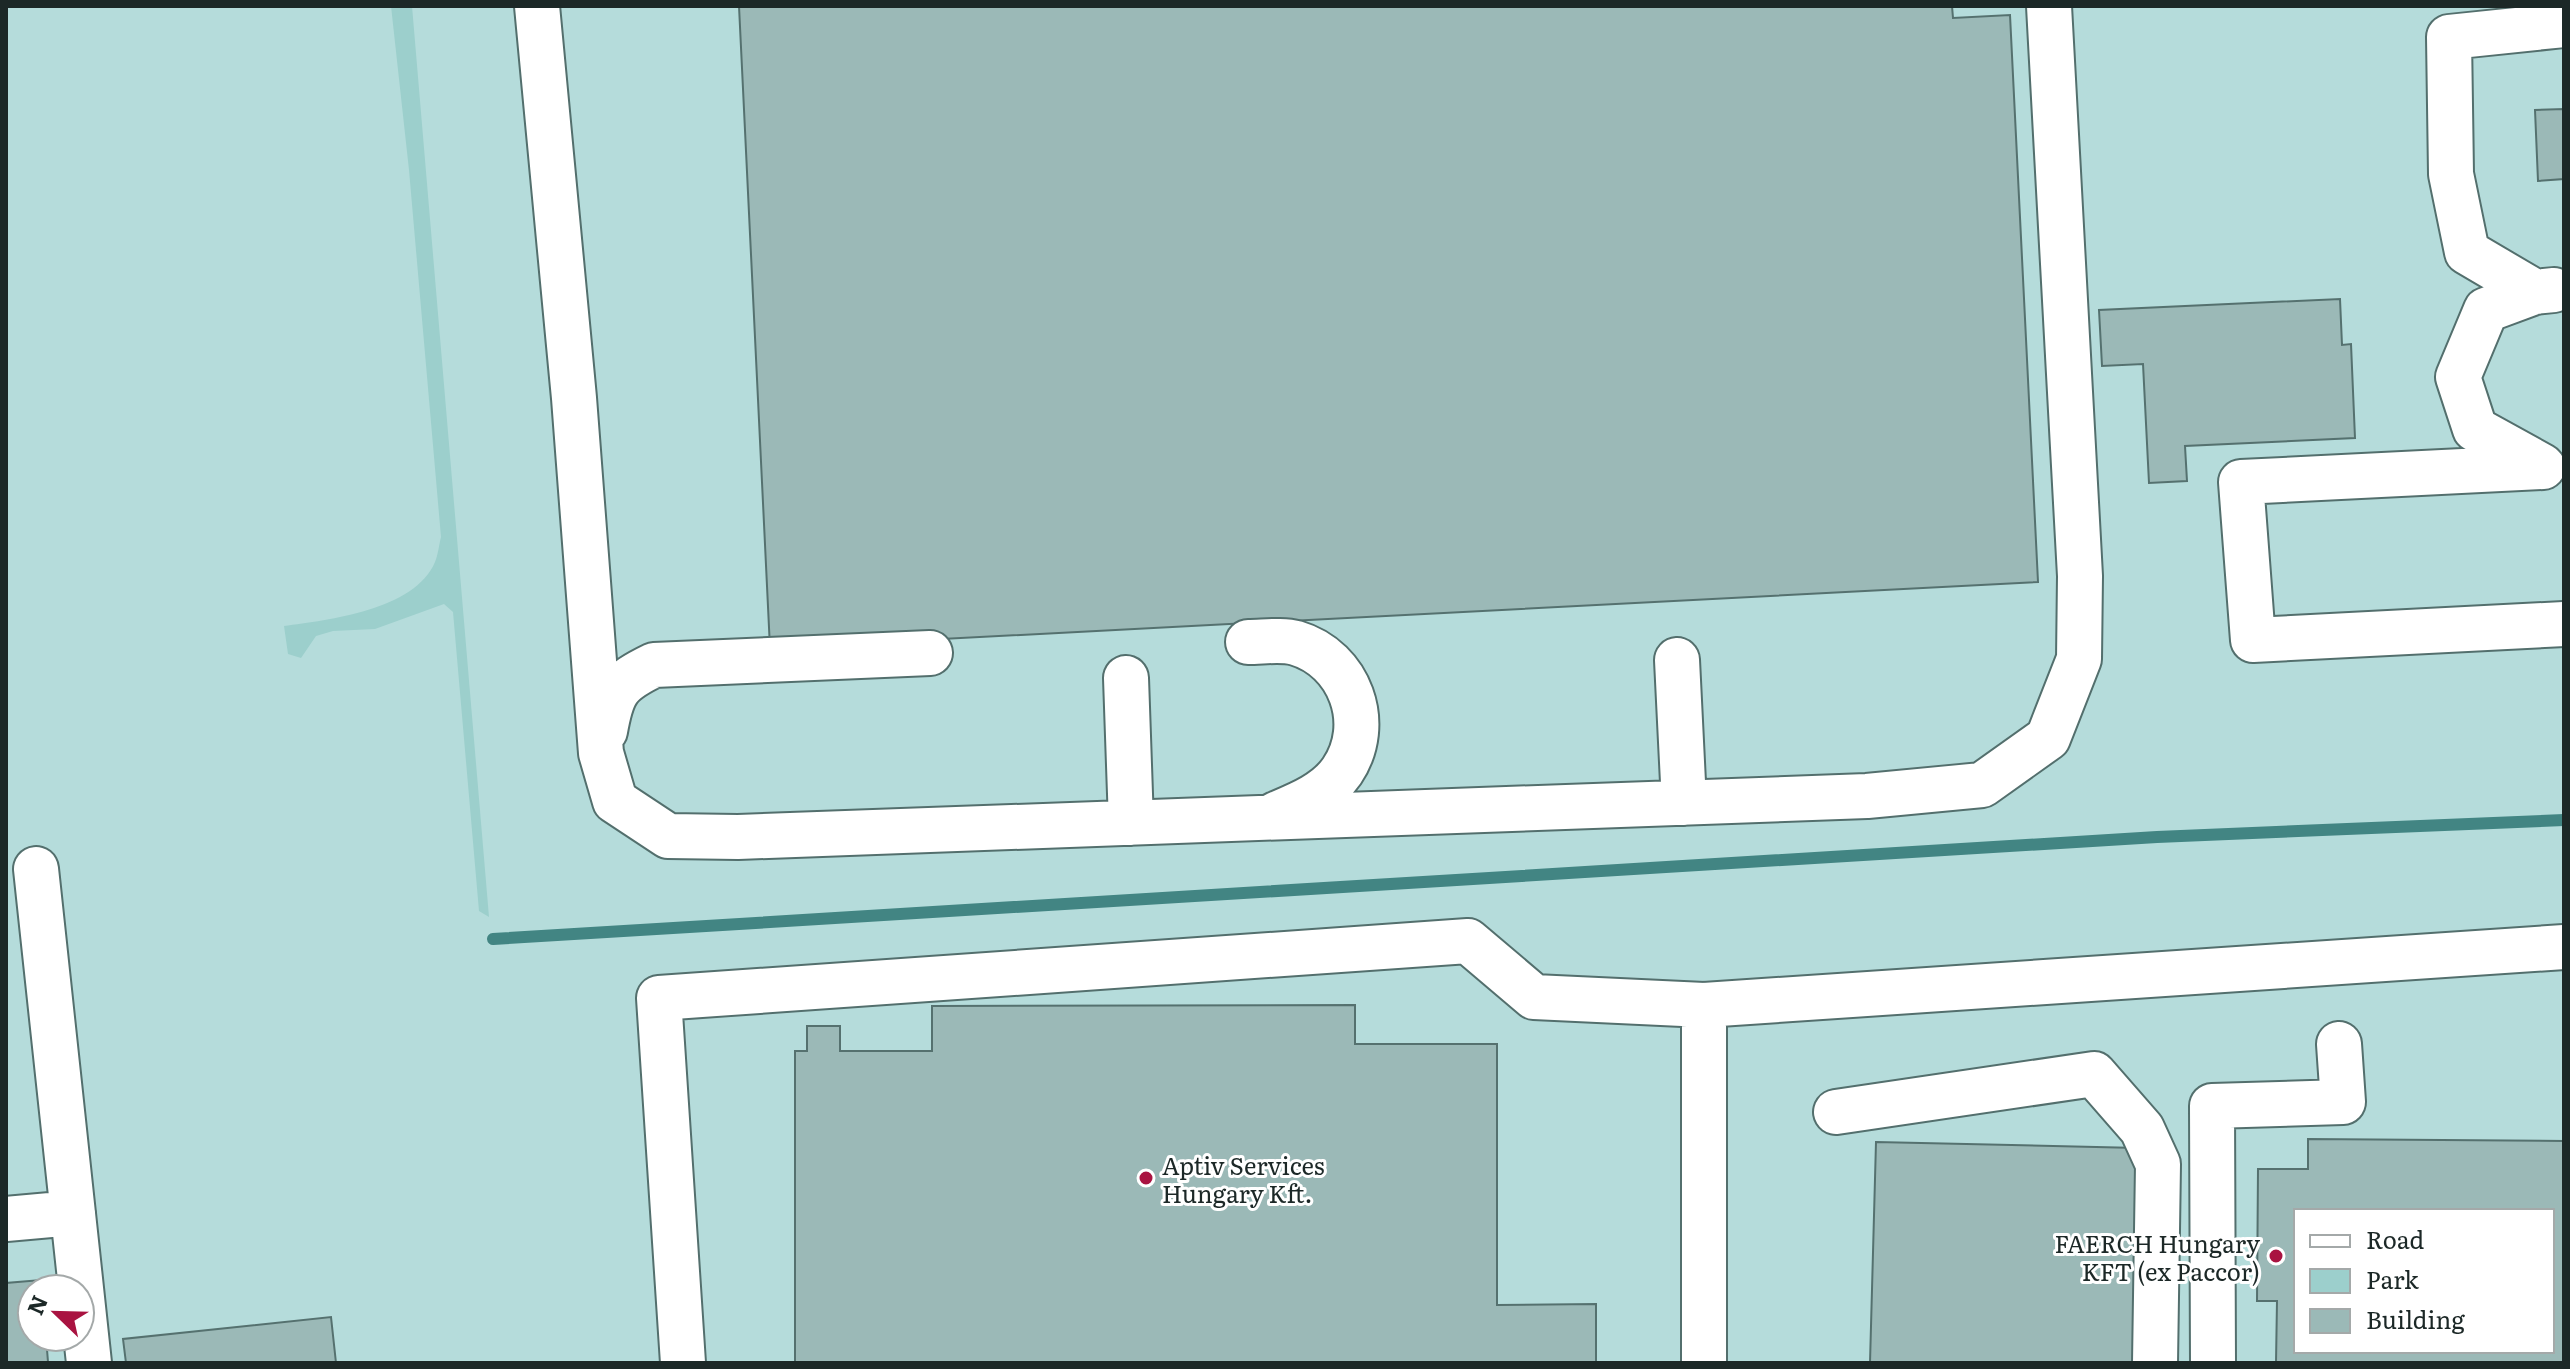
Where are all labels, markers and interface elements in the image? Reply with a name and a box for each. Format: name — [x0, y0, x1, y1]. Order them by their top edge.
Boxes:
place label: Aptiv Services Hungary Kft. — [1162, 1147, 1325, 1210]
marker: Aptiv Services Hungary Kft. — [1137, 1169, 1155, 1187]
legend — [2294, 1209, 2554, 1353]
text: Road — [2366, 1221, 2425, 1256]
place label: FAERCH Hungary KFT (ex Paccor) — [2054, 1225, 2260, 1288]
marker: FAERCH Hungary KFT (ex Paccor) — [2267, 1247, 2285, 1265]
text: Park — [2366, 1261, 2419, 1296]
north arrow — [16, 1273, 96, 1353]
text: N — [17, 1290, 55, 1320]
text: Building — [2366, 1301, 2465, 1336]

